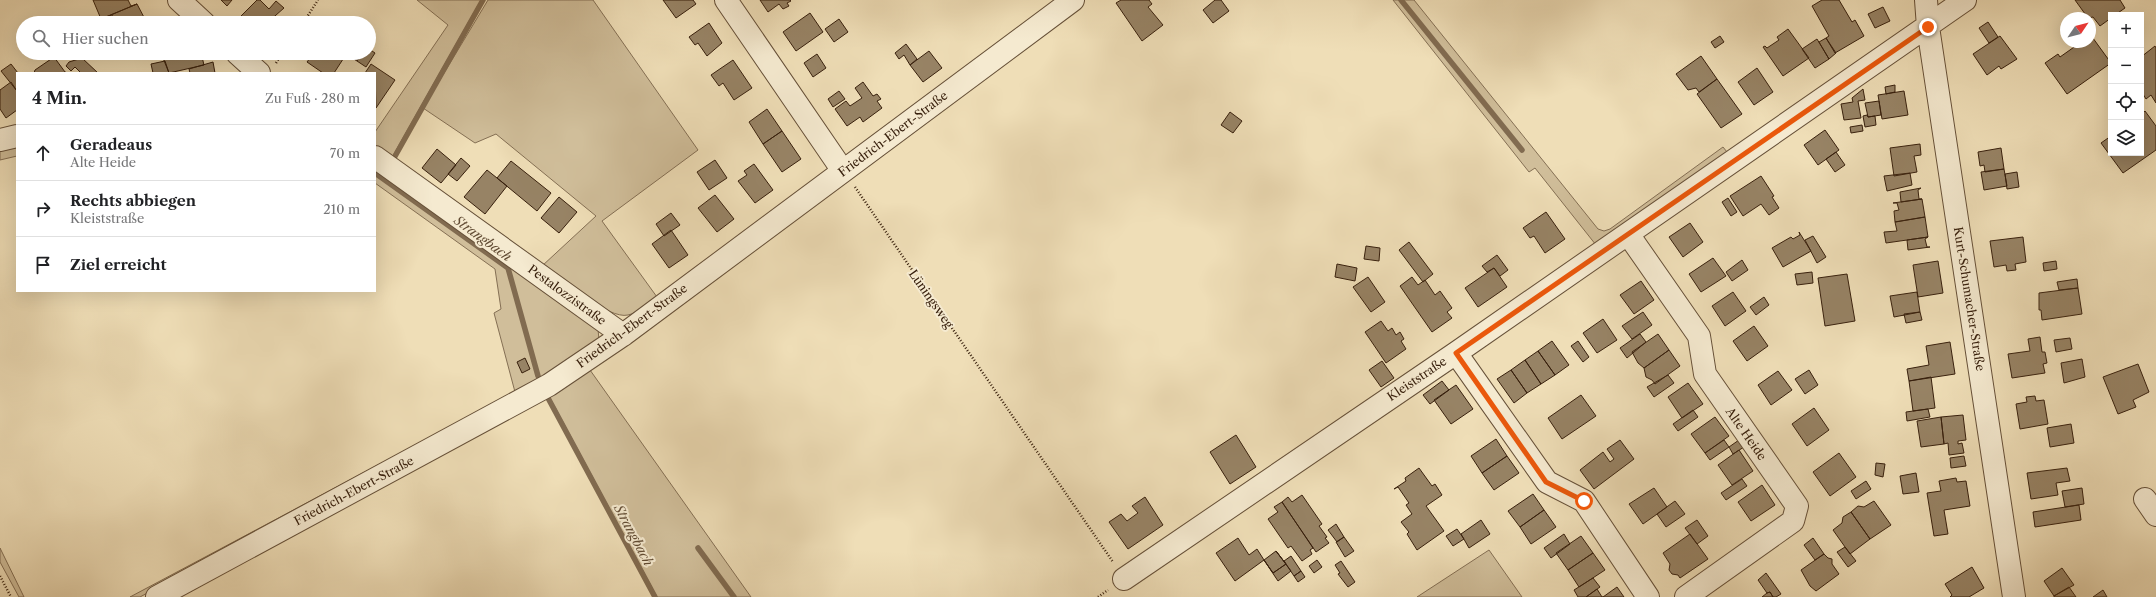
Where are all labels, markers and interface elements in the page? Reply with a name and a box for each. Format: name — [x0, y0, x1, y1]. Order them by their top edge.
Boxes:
north arrow — [2060, 12, 2096, 48]
map controls — [2108, 12, 2144, 156]
button: + — [2108, 12, 2144, 48]
search box — [16, 16, 376, 60]
route end — [1919, 18, 1937, 36]
icon: search — [30, 27, 52, 49]
text: Hier suchen — [62, 29, 149, 48]
button: − — [2108, 48, 2144, 84]
button: locate — [2108, 84, 2144, 120]
street label: Friedrich-Ebert-Straße — [835, 87, 951, 180]
text: 4 Min. — [32, 88, 87, 108]
text: Zu Fuß · 280 m — [265, 90, 360, 106]
button: layers — [2108, 120, 2144, 156]
text: Geradeaus — [70, 135, 152, 154]
icon: ahead — [32, 142, 54, 164]
text: 70 m — [330, 145, 360, 161]
text: Alte Heide — [70, 154, 136, 170]
text: Rechts abbiegen — [70, 191, 196, 210]
icon: right — [32, 198, 54, 220]
text: 210 m — [323, 201, 360, 217]
text: Kleiststraße — [70, 210, 144, 226]
water label: Strangbach — [450, 211, 515, 264]
street label: Kurt-Schumacher-Straße — [1951, 226, 1988, 372]
icon: arrive — [32, 254, 54, 276]
text: Ziel erreicht — [70, 255, 166, 274]
street label: Pestalozzistraße — [525, 261, 609, 328]
street label: Lüningsweg — [906, 267, 957, 331]
street label: Friedrich-Ebert-Straße — [573, 280, 690, 371]
street label: Kleiststraße — [1384, 353, 1450, 404]
street label: Alte Heide — [1722, 404, 1770, 463]
street label: Friedrich-Ebert-Straße — [291, 453, 416, 528]
route start — [1575, 492, 1593, 510]
water label: Strangbach — [611, 501, 657, 568]

